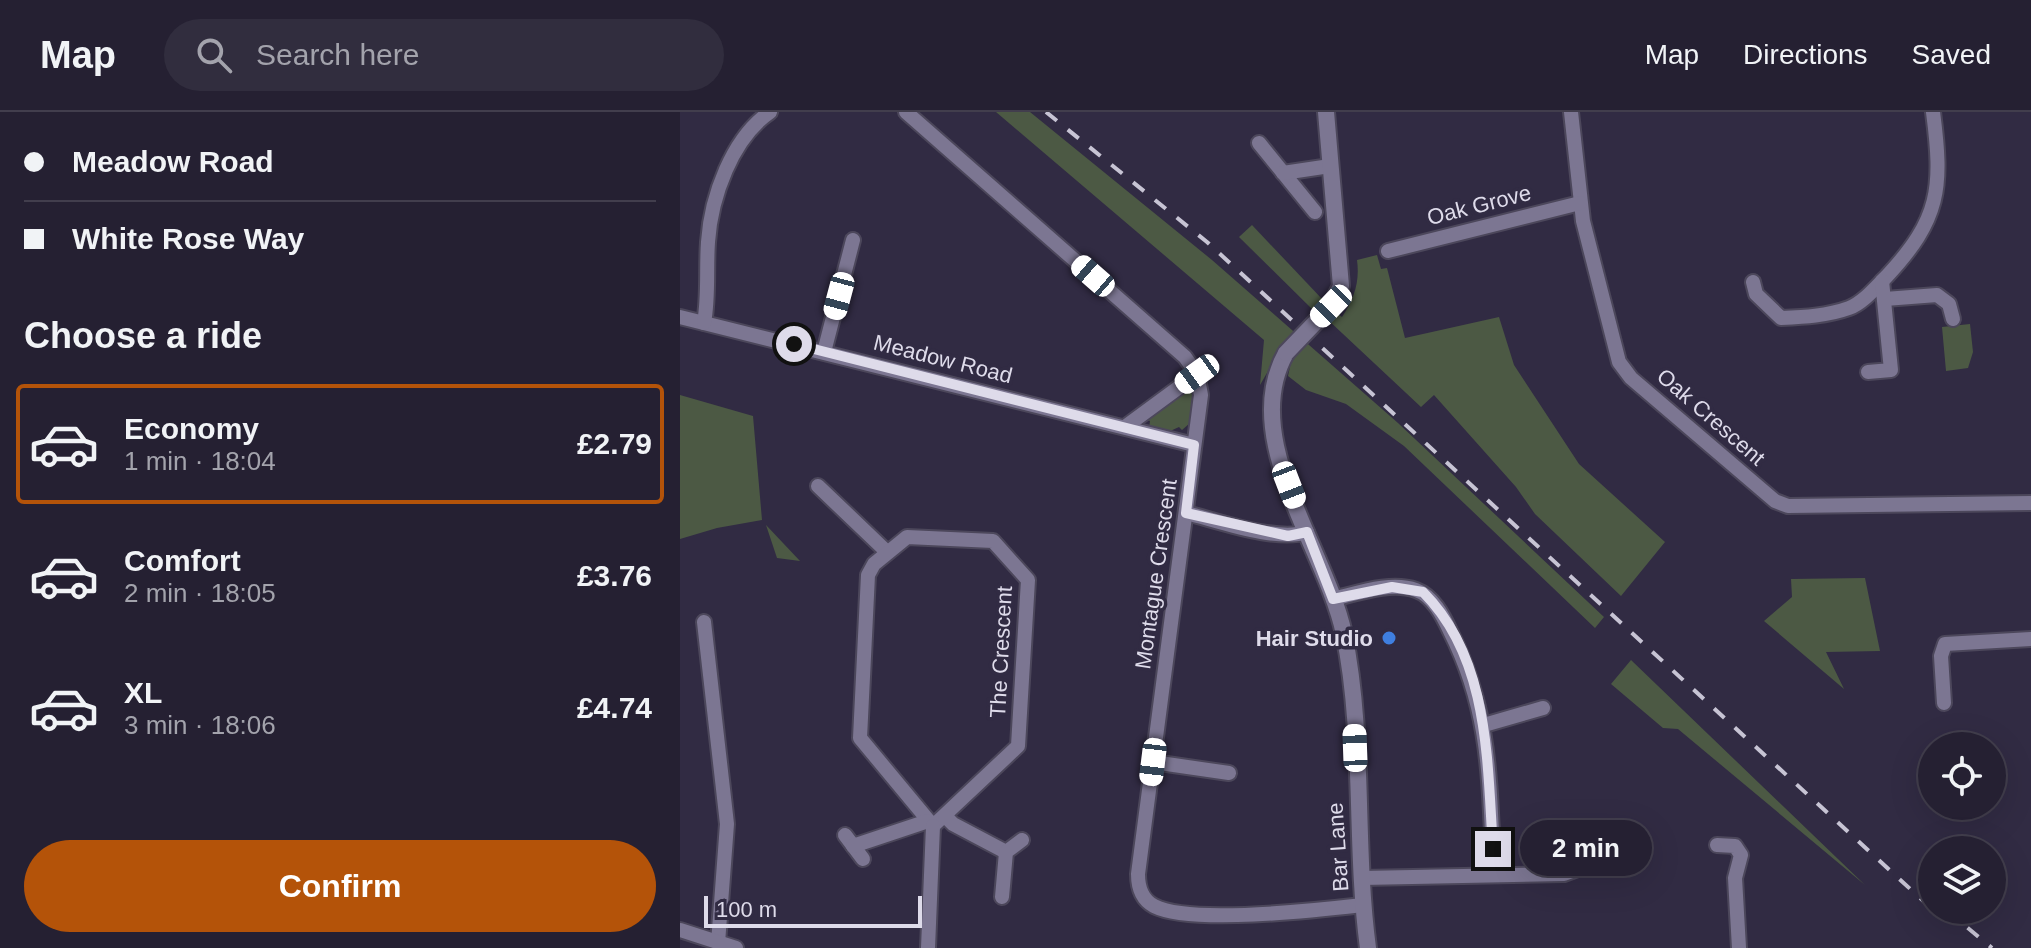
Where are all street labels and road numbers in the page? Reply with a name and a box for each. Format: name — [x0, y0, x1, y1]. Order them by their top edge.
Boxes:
street label: Oak Grove — [1424, 180, 1534, 230]
street label: Meadow Road — [871, 330, 1015, 388]
street label: Oak Crescent — [1652, 363, 1770, 471]
street label: Montague Crescent — [1130, 477, 1182, 671]
street label: The Crescent — [985, 585, 1017, 719]
street label: Bar Lane — [1322, 802, 1354, 892]

